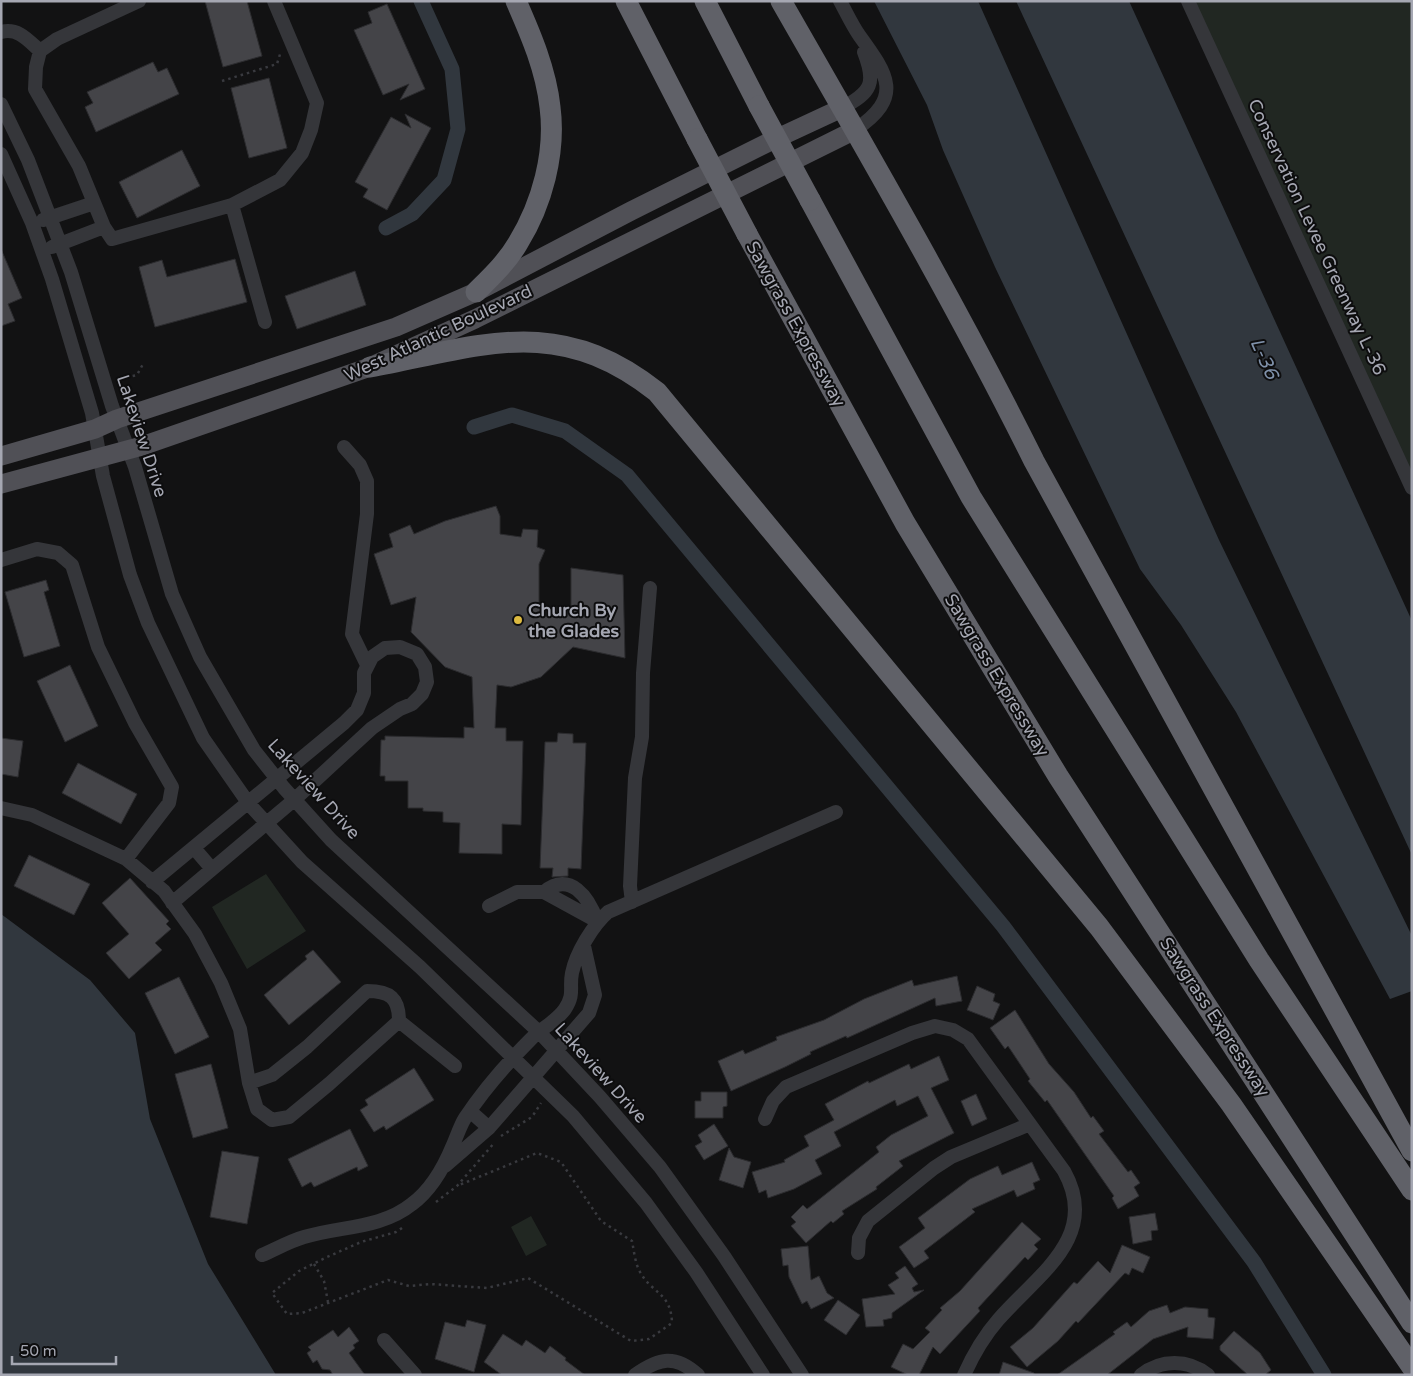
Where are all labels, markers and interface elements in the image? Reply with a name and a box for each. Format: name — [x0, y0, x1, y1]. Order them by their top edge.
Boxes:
street label: Conservation Levee Greenway L-36 — [1243, 95, 1391, 379]
street label: Sawgrass Expressway — [741, 237, 851, 411]
street label: West Atlantic Boulevard — [340, 280, 536, 386]
water label: L-36 — [1246, 334, 1284, 382]
street label: Lakeview Drive — [112, 372, 172, 500]
street label: Sawgrass Expressway — [940, 590, 1054, 761]
place label: Church By the Glades — [528, 599, 619, 642]
marker: Church By the Glades — [512, 614, 524, 626]
street label: Lakeview Drive — [263, 734, 365, 844]
street label: Sawgrass Expressway — [1155, 933, 1275, 1101]
street label: Lakeview Drive — [550, 1018, 652, 1128]
scale bar — [12, 1334, 116, 1366]
text: 50 m — [20, 1342, 57, 1360]

